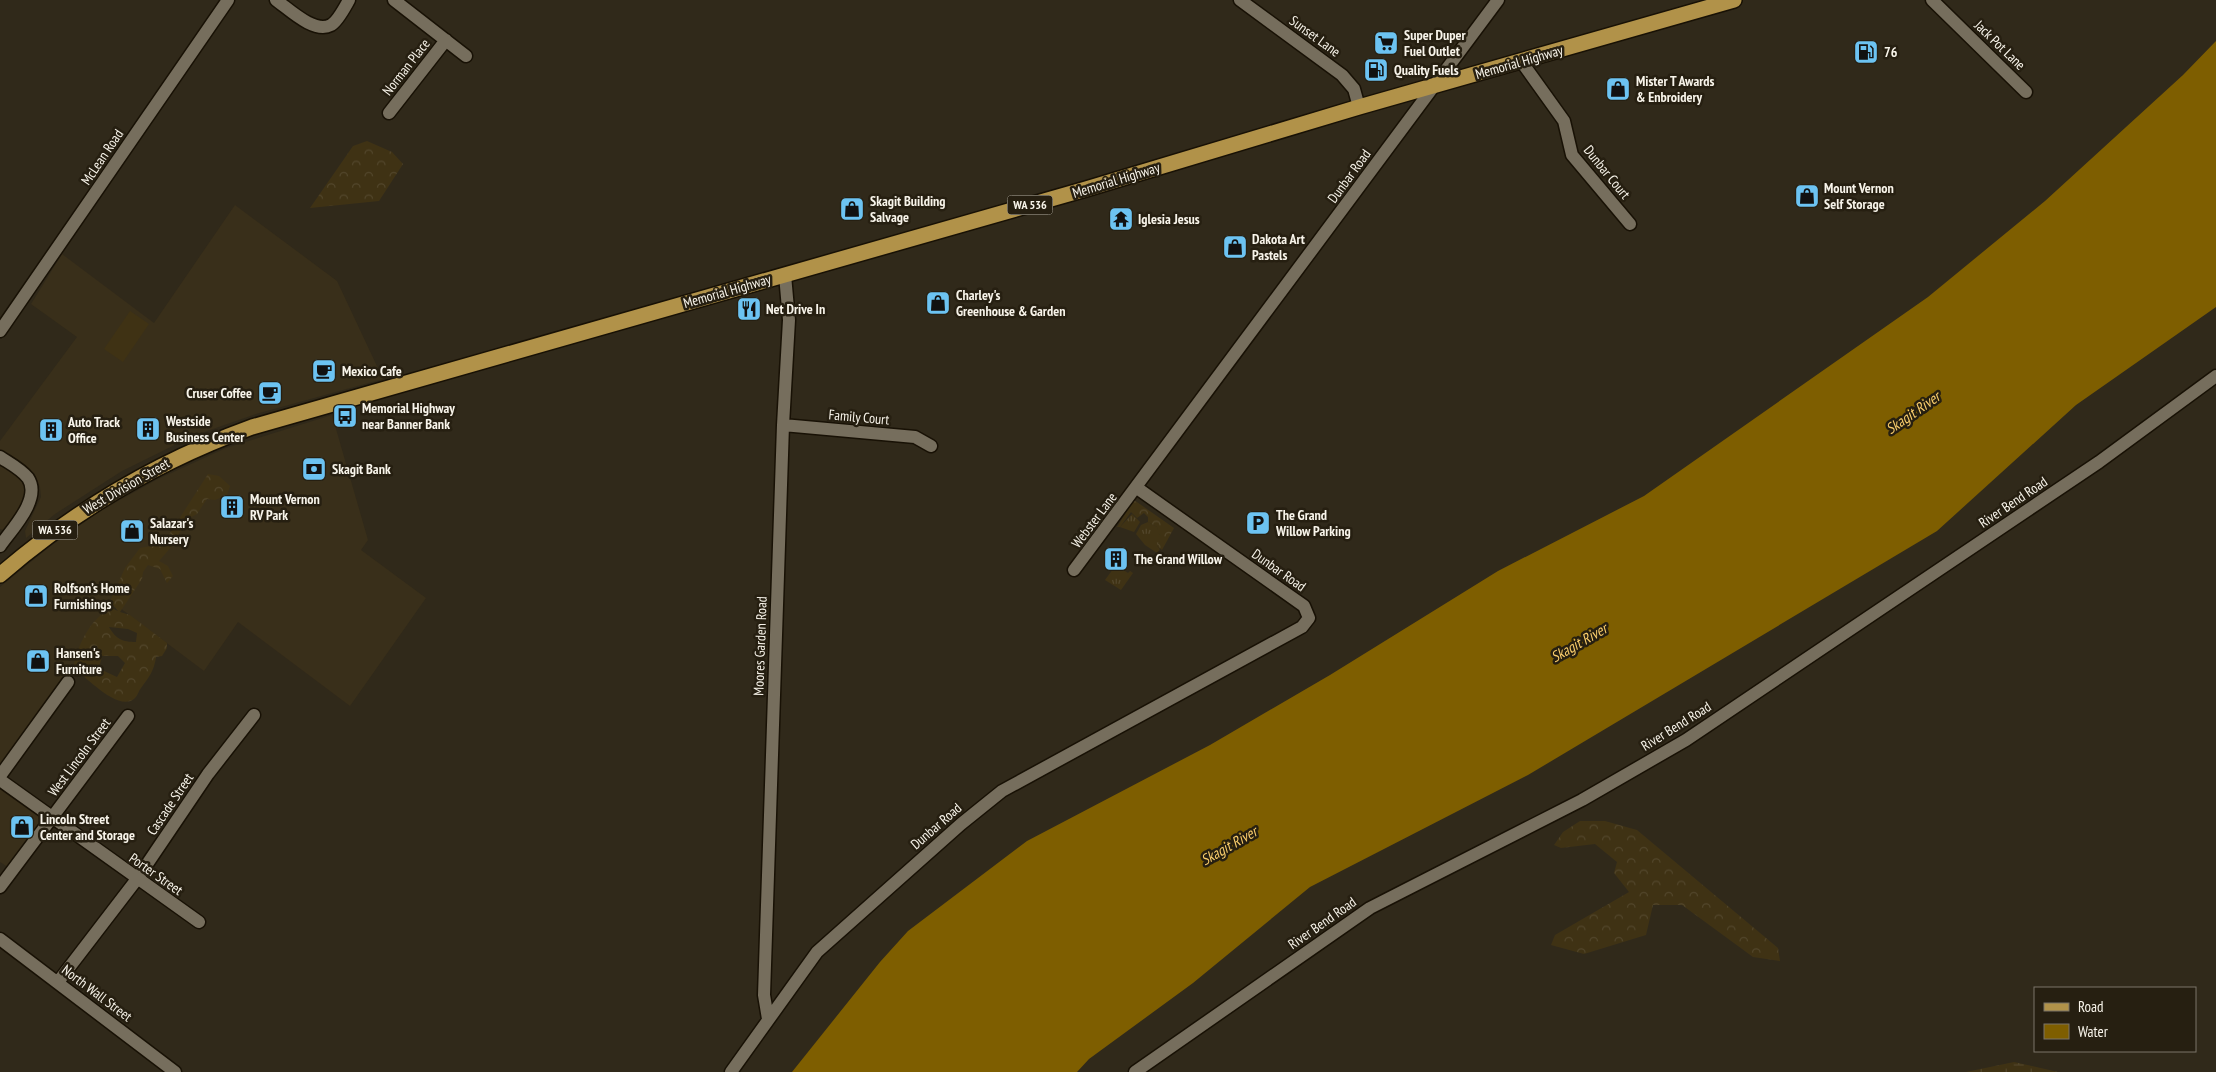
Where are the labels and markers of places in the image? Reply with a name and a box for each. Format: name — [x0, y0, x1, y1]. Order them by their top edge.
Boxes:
place label: Super Duper Fuel Outlet — [1404, 26, 1467, 60]
supermarket icon: Super Duper Fuel Outlet — [1373, 30, 1399, 56]
fuel station icon: 76 — [1853, 39, 1879, 65]
place label: 76 — [1884, 43, 1898, 61]
fuel station icon: Quality Fuels — [1363, 57, 1389, 83]
place label: Quality Fuels — [1394, 61, 1459, 79]
place label: Mister T Awards & Enbroidery — [1636, 72, 1715, 106]
shop icon: Mister T Awards & Enbroidery — [1605, 76, 1631, 102]
place label: Mount Vernon Self Storage — [1824, 179, 1894, 213]
shop icon: Mount Vernon Self Storage — [1794, 183, 1820, 209]
place label: Skagit Building Salvage — [870, 192, 946, 226]
shop icon: Skagit Building Salvage — [839, 196, 865, 222]
temple icon: Iglesia Jesus — [1108, 206, 1134, 232]
place label: Iglesia Jesus — [1138, 210, 1200, 228]
place label: Dakota Art Pastels — [1252, 230, 1305, 264]
shop icon: Dakota Art Pastels — [1222, 234, 1248, 260]
place label: Charley's Greenhouse & Garden — [956, 286, 1065, 320]
shop icon: Charley's Greenhouse & Garden — [925, 290, 951, 316]
restaurant icon: Net Drive In — [736, 296, 762, 322]
place label: Net Drive In — [766, 300, 825, 318]
cafe icon: Mexico Cafe — [311, 358, 337, 384]
place label: Mexico Cafe — [342, 362, 402, 380]
cafe icon: Cruser Coffee — [257, 380, 283, 406]
place label: Cruser Coffee — [186, 384, 252, 402]
place label: Memorial Highway near Banner Bank — [362, 399, 455, 433]
bus stop icon: Memorial Highway near Banner Bank — [332, 403, 358, 429]
place label: Westside Business Center — [165, 412, 245, 446]
place label: Auto Track Office — [67, 413, 120, 447]
building icon: Westside Business Center — [135, 416, 161, 442]
building icon: Auto Track Office — [38, 417, 64, 443]
bank icon: Skagit Bank — [301, 456, 327, 482]
place label: Skagit Bank — [332, 460, 391, 478]
place label: Mount Vernon RV Park — [250, 490, 320, 524]
building icon: Mount Vernon RV Park — [219, 494, 245, 520]
place label: The Grand Willow Parking — [1275, 506, 1351, 540]
parking icon: The Grand Willow Parking — [1245, 510, 1271, 536]
place label: Salazar's Nursery — [150, 514, 193, 548]
shop icon: Salazar's Nursery — [119, 518, 145, 544]
building icon: The Grand Willow — [1103, 546, 1129, 572]
place label: The Grand Willow — [1134, 550, 1223, 568]
place label: Rolfson’s Home Furnishings — [54, 579, 130, 613]
shop icon: Rolfson’s Home Furnishings — [23, 583, 49, 609]
place label: Hansen's Furniture — [56, 644, 102, 678]
shop icon: Hansen's Furniture — [25, 648, 51, 674]
place label: Lincoln Street Center and Storage — [40, 810, 135, 844]
shop icon: Lincoln Street Center and Storage — [9, 814, 35, 840]

